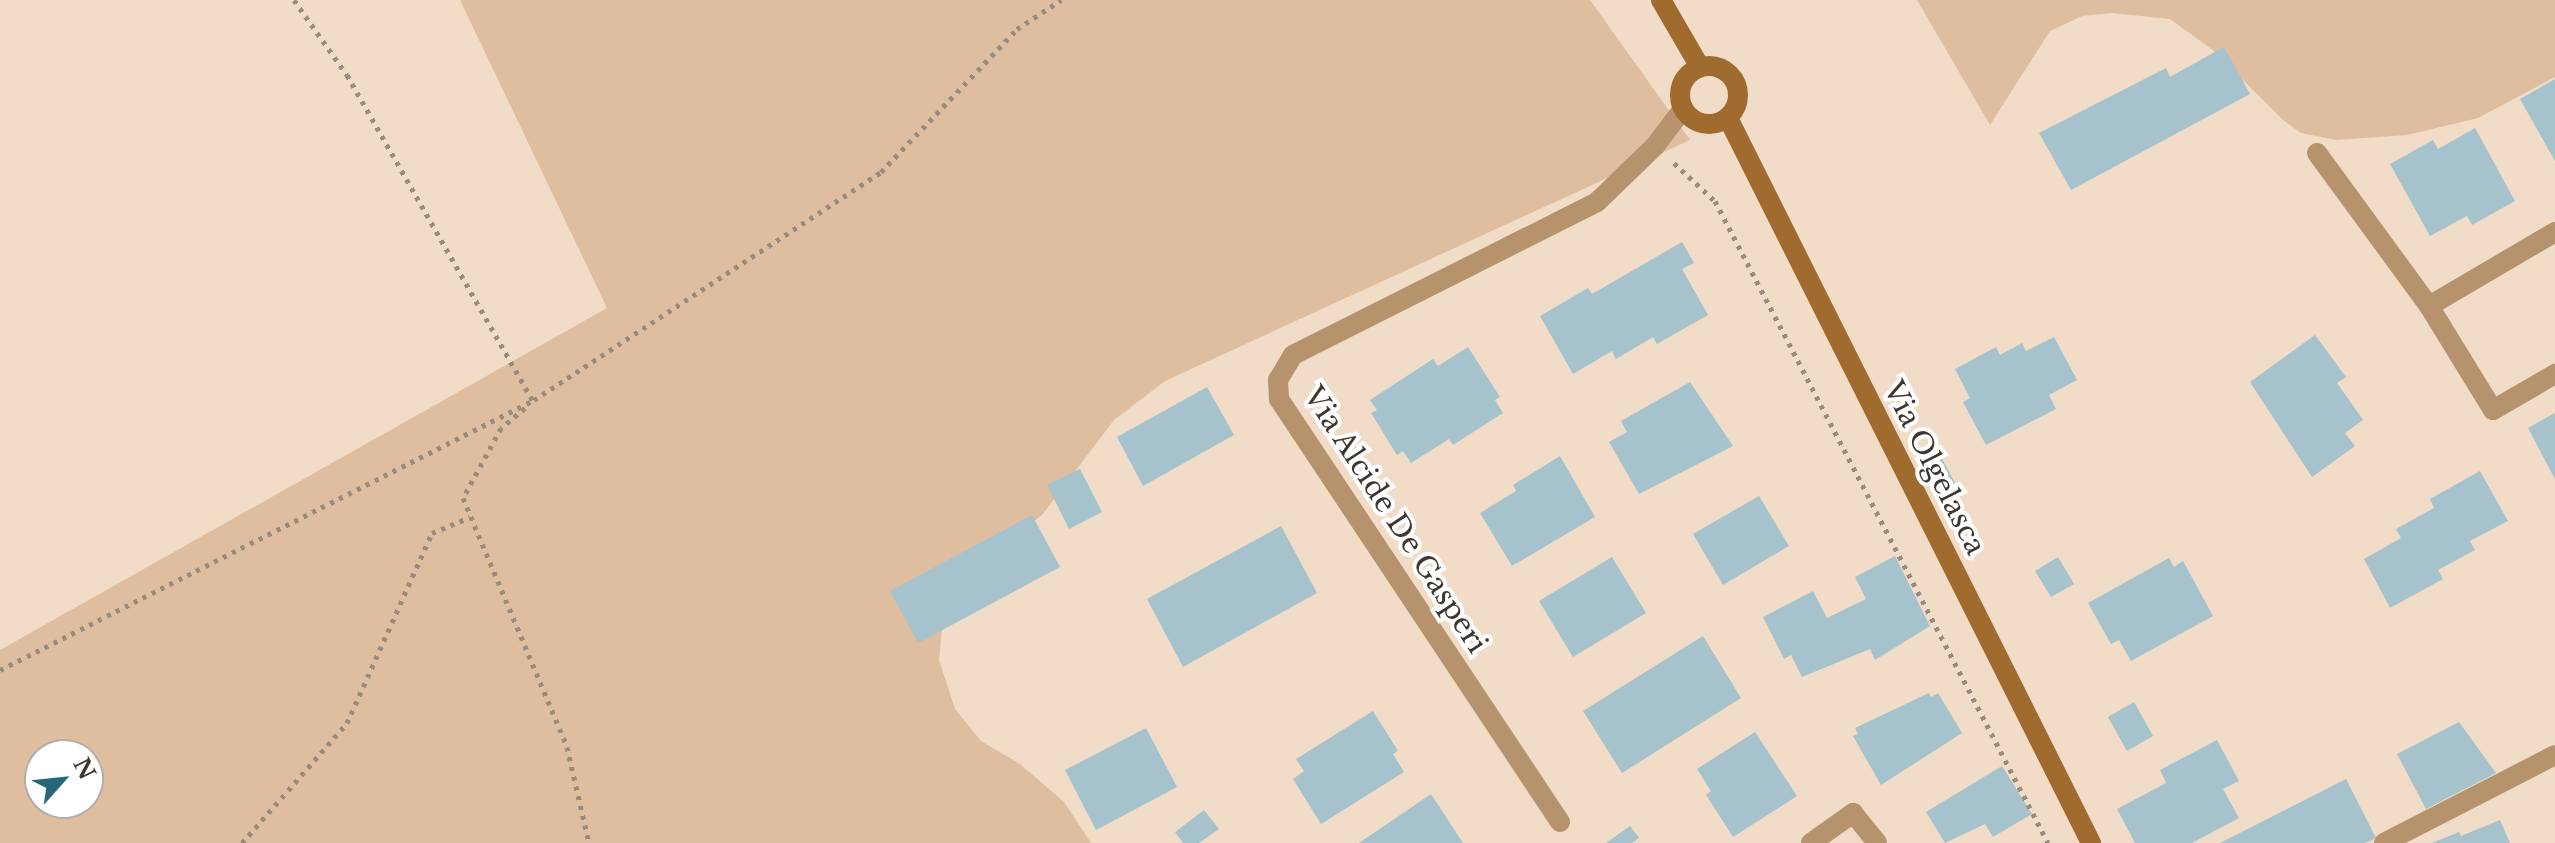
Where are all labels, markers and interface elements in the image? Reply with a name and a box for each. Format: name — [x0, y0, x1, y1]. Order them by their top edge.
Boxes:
street label: Via Olgelasca — [1876, 375, 1992, 561]
street label: Via Alcide De Gasperi — [1296, 380, 1494, 660]
north arrow — [24, 739, 104, 819]
text: N — [67, 753, 101, 784]

